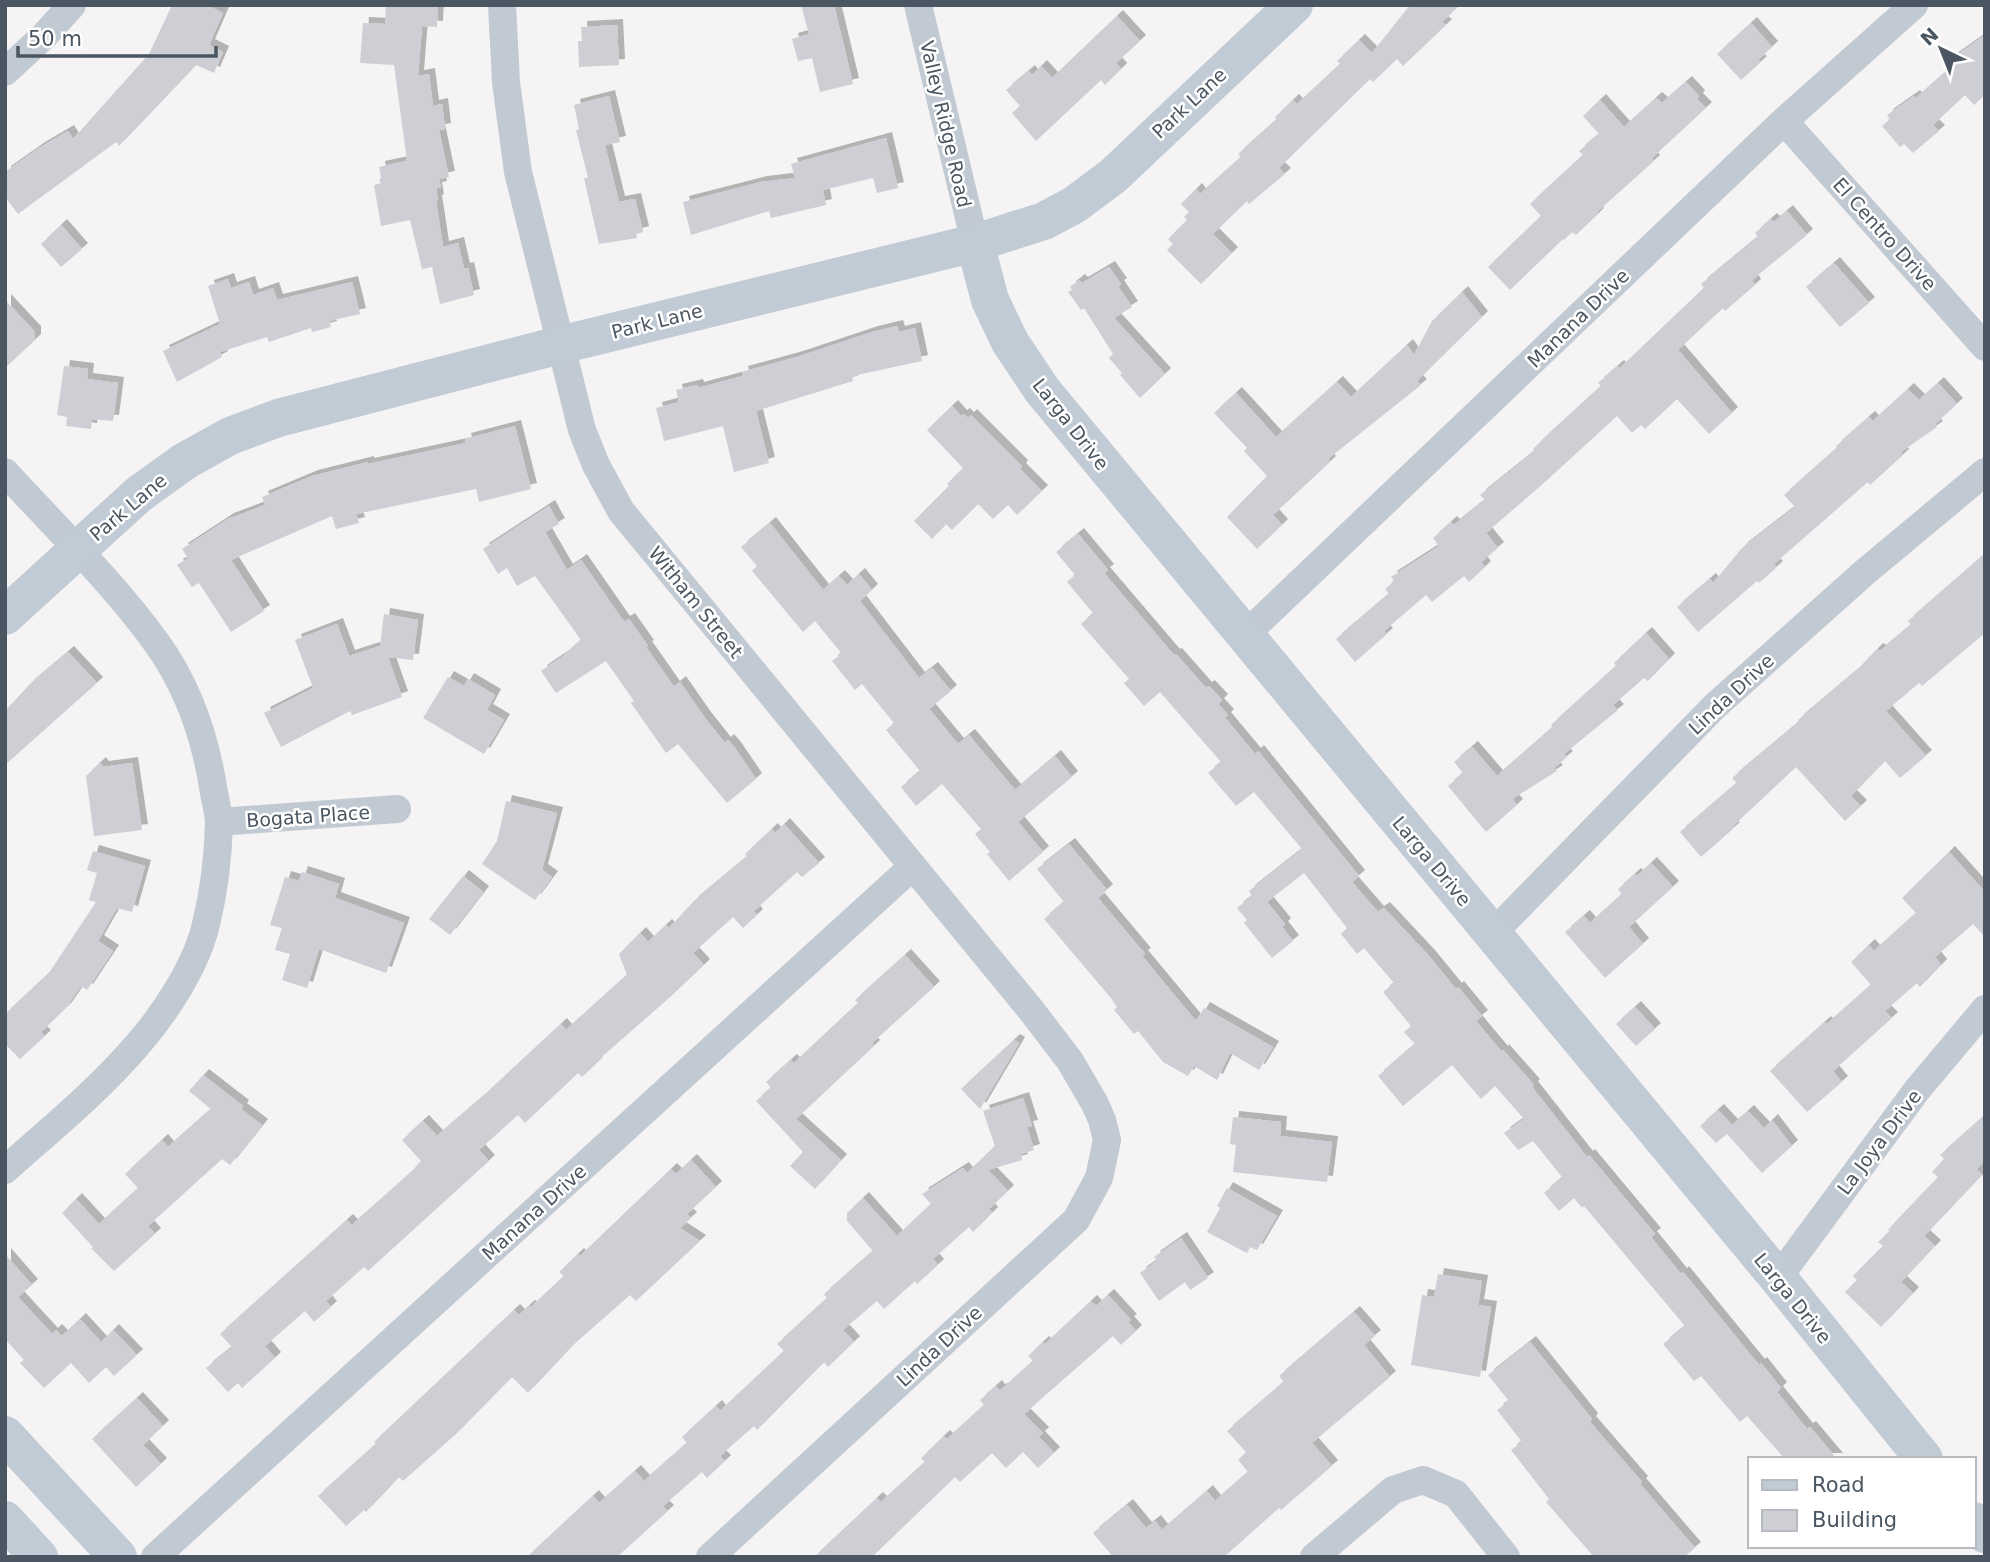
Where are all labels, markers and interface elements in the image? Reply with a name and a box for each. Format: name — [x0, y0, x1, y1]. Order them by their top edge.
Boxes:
scale bar — [18, 14, 215, 58]
north arrow — [1906, 14, 1976, 84]
text: N — [1916, 23, 1943, 50]
text: 50 m — [28, 27, 82, 51]
street label: Valley Ridge Road — [916, 38, 976, 210]
street label: Park Lane — [1147, 63, 1231, 143]
street label: El Centro Drive — [1829, 173, 1941, 295]
street label: Manana Drive — [1523, 264, 1633, 372]
street label: Park Lane — [609, 299, 705, 343]
street label: Larga Drive — [1028, 374, 1114, 474]
street label: Park Lane — [85, 469, 171, 545]
street label: Witham Street — [644, 542, 748, 662]
street label: Linda Drive — [1684, 649, 1778, 739]
street label: Bogata Place — [245, 801, 371, 831]
street label: Larga Drive — [1388, 812, 1476, 910]
street label: La Joya Drive — [1833, 1085, 1925, 1199]
street label: Manana Drive — [478, 1160, 590, 1264]
street label: Larga Drive — [1750, 1248, 1836, 1348]
street label: Linda Drive — [892, 1301, 986, 1391]
legend — [1748, 1457, 1976, 1548]
text: Road — [1812, 1473, 1865, 1497]
text: Building — [1812, 1508, 1897, 1532]

